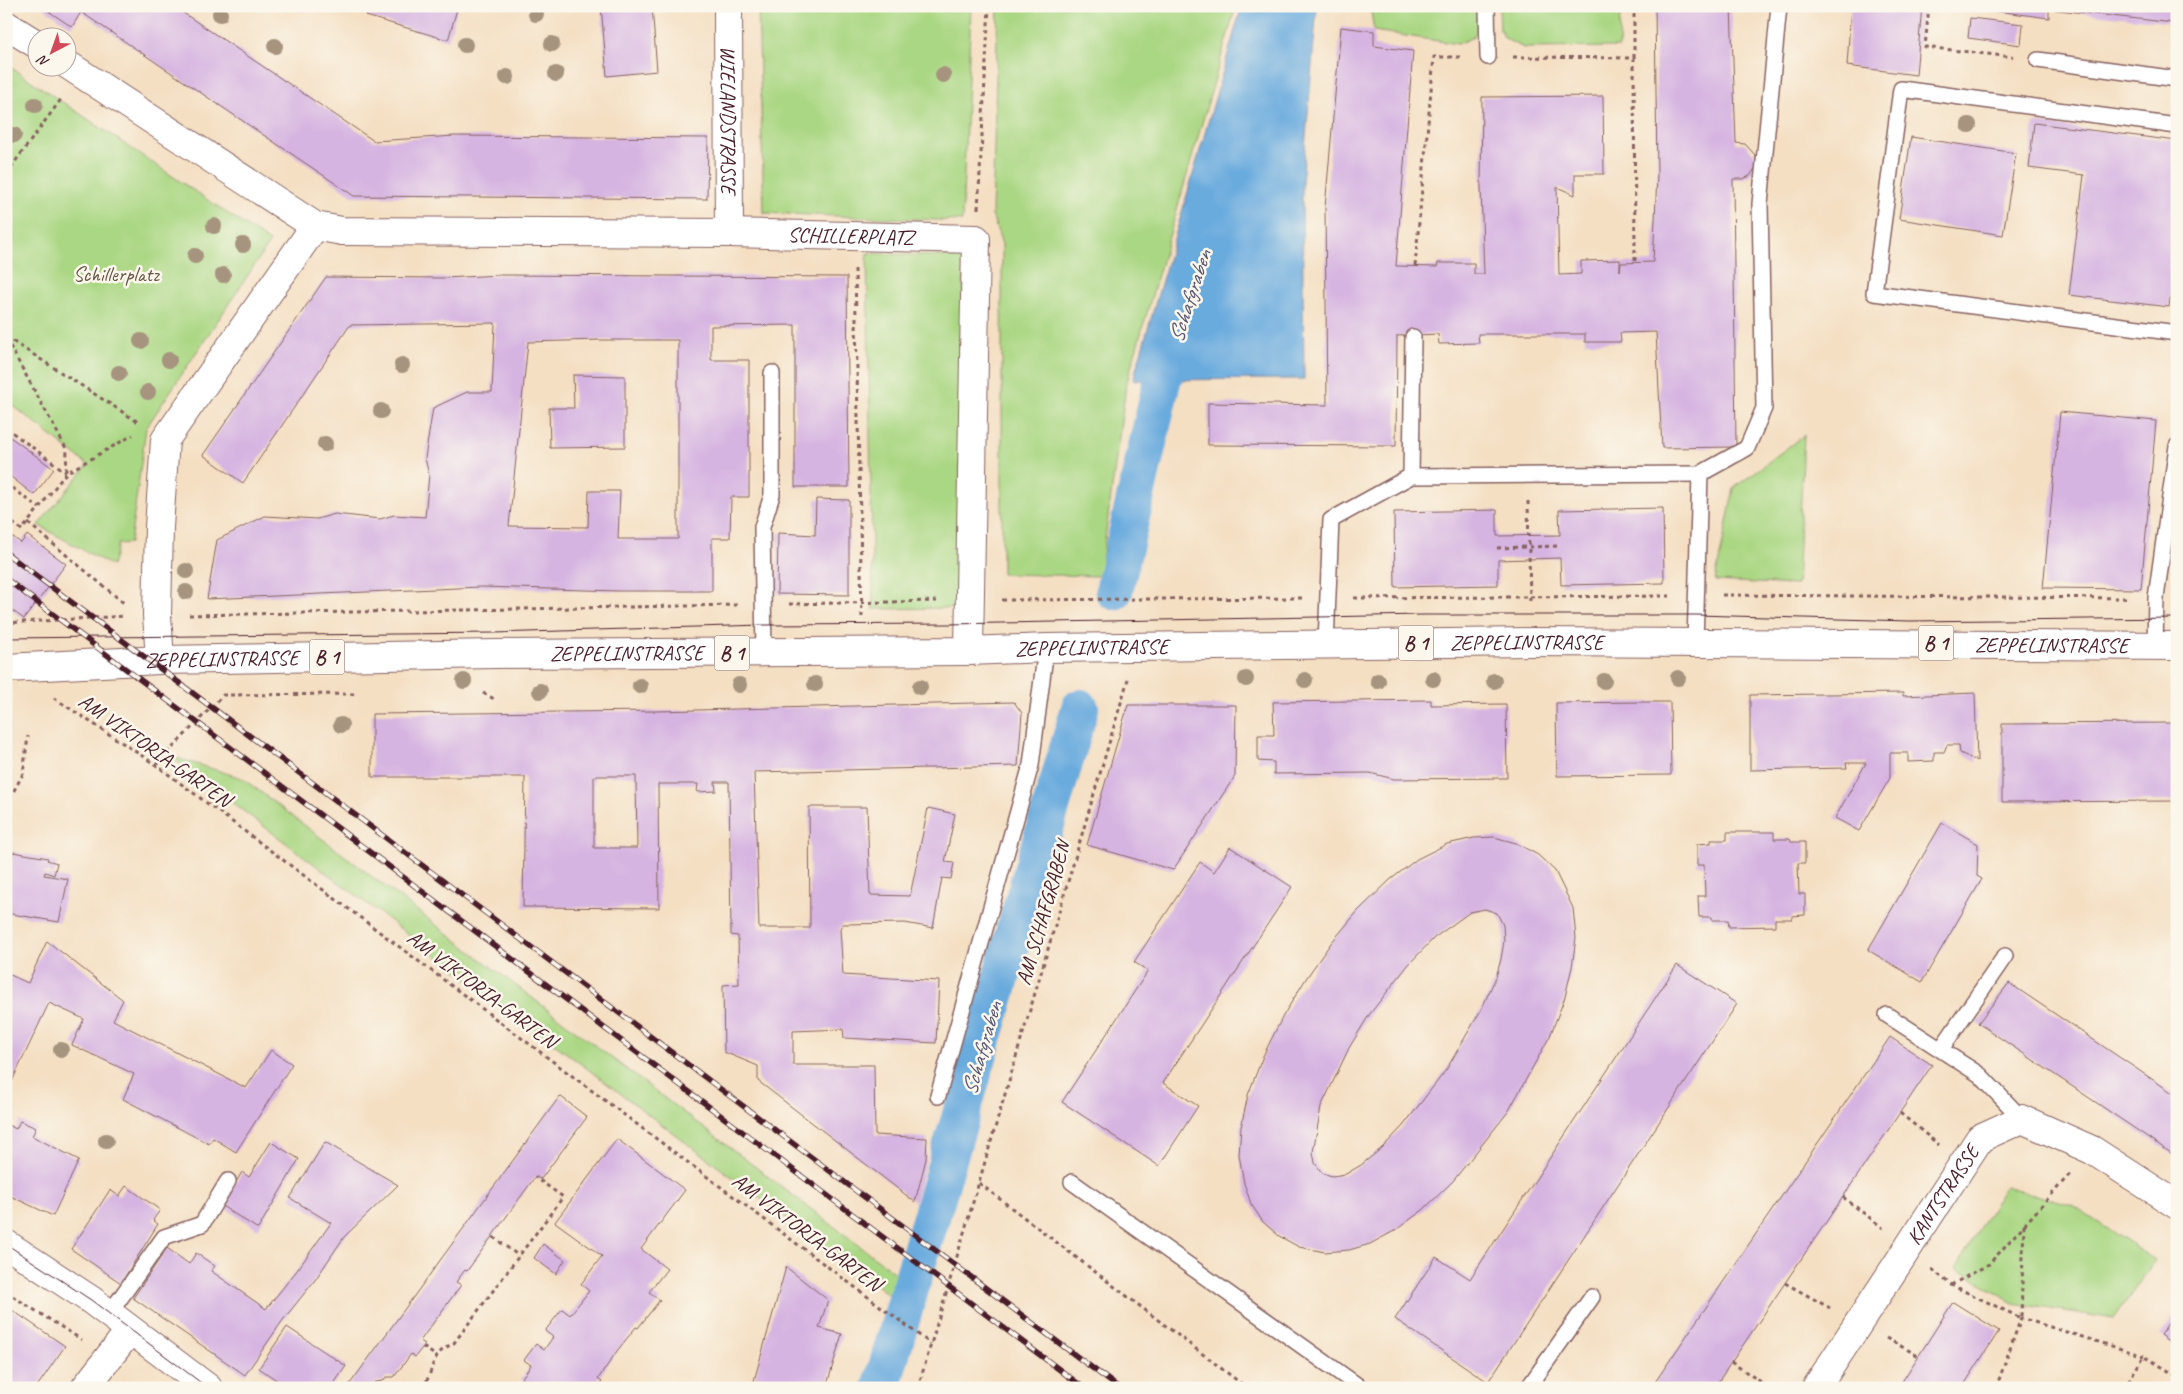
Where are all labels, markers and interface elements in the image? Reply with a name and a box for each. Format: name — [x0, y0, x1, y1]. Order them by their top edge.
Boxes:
north arrow — [28, 28, 78, 78]
street label: WIELANDSTRASSE — [715, 46, 742, 196]
text: N — [33, 51, 53, 71]
street label: SCHILLERPLATZ — [787, 221, 917, 251]
water label: Schafgraben — [1162, 245, 1219, 346]
park label: Schillerplatz — [73, 261, 160, 287]
road number: B 1 — [1398, 626, 1434, 660]
road number: B 1 — [1918, 626, 1954, 660]
street label: ZEPPELINSTRASSE — [1450, 629, 1606, 656]
street label: ZEPPELINSTRASSE — [1975, 632, 2131, 659]
street label: ZEPPELINSTRASSE — [1014, 633, 1171, 662]
road number: B 1 — [714, 636, 750, 670]
road number: B 1 — [310, 640, 344, 674]
street label: ZEPPELINSTRASSE — [550, 640, 706, 667]
street label: ZEPPELINSTRASSE — [144, 644, 301, 674]
street label: AM VIKTORIA-GARTEN — [74, 688, 239, 814]
street label: AM SCHAFGRABEN — [1010, 835, 1077, 988]
street label: AM VIKTORIA-GARTEN — [402, 924, 565, 1056]
water label: Schafgraben — [955, 997, 1009, 1098]
street label: KANTSTRASSE — [1901, 1138, 1986, 1249]
street label: AM VIKTORIA-GARTEN — [727, 1167, 890, 1299]

